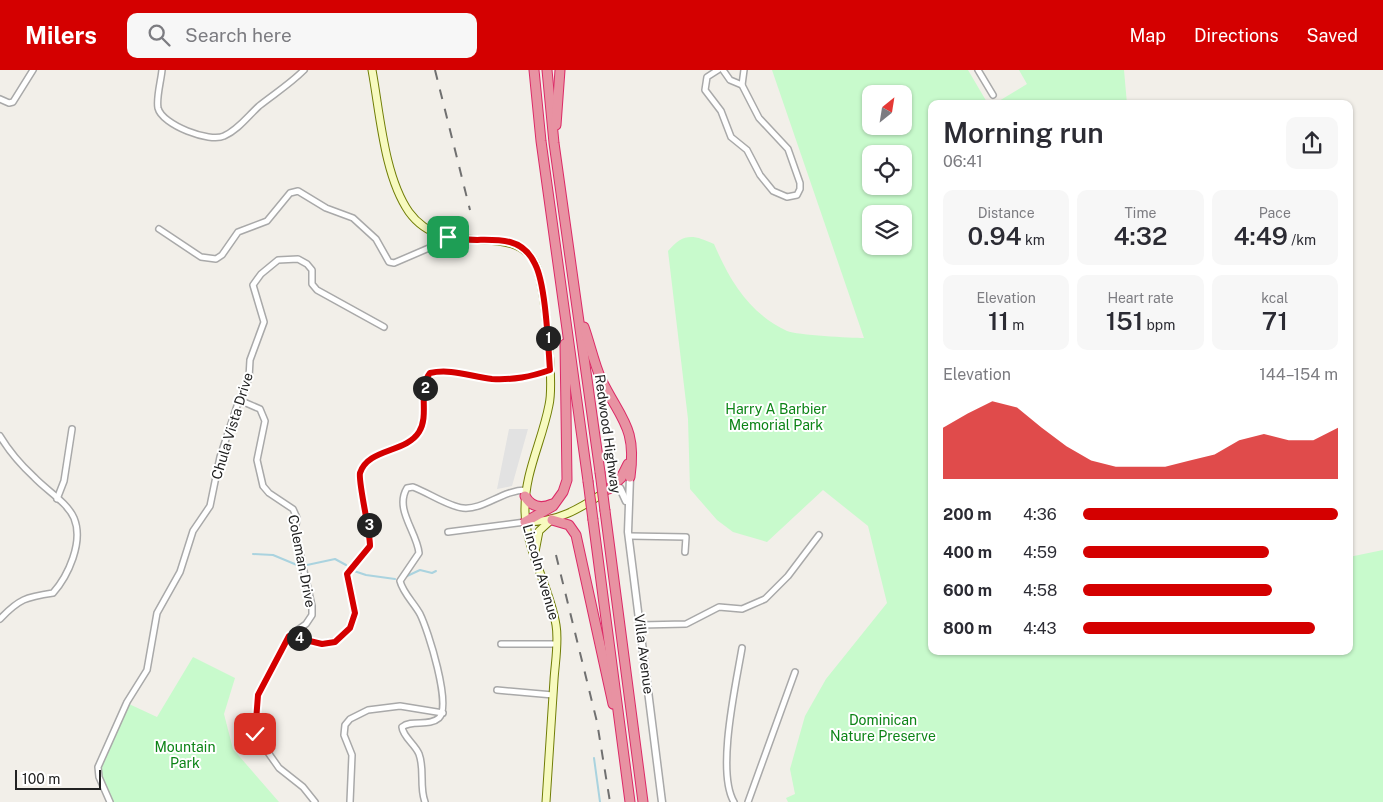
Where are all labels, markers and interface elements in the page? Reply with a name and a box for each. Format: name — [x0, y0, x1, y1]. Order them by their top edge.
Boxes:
search box — [127, 13, 477, 58]
text: Milers — [25, 21, 97, 49]
icon: search — [145, 21, 173, 49]
text: Search here — [185, 24, 292, 46]
text: Map — [1129, 25, 1166, 46]
text: Directions — [1194, 25, 1279, 46]
text: Saved — [1307, 25, 1358, 46]
north arrow — [862, 85, 912, 135]
map controls — [862, 85, 912, 255]
text: Morning run — [943, 116, 1104, 149]
button: share — [1286, 117, 1338, 169]
button: locate — [862, 145, 912, 195]
text: 06:41 — [943, 152, 983, 171]
button: layers — [862, 205, 912, 255]
text: Distance — [978, 205, 1035, 221]
text: Time — [1125, 205, 1156, 221]
text: Pace — [1259, 205, 1291, 221]
pin — [427, 216, 469, 258]
text: 0.94 — [967, 221, 1022, 251]
text: 4:32 — [1113, 221, 1167, 251]
text: 4:49 — [1234, 221, 1288, 251]
icon: arrive — [434, 223, 462, 251]
text: km — [1022, 232, 1045, 248]
text: /km — [1288, 232, 1316, 248]
text: Elevation — [976, 290, 1036, 306]
text: Heart rate — [1107, 290, 1174, 306]
text: kcal — [1261, 290, 1288, 306]
text: 11 — [988, 306, 1009, 336]
text: 151 — [1106, 306, 1143, 336]
text: 71 — [1262, 306, 1288, 336]
text: m — [1009, 317, 1024, 333]
text: bpm — [1143, 317, 1175, 333]
pin: 1 — [536, 326, 560, 350]
text: 1 — [546, 330, 552, 346]
text: Elevation — [943, 365, 1011, 384]
text: 144–154 m — [1259, 365, 1338, 384]
street label: Chula Vista Drive — [208, 371, 256, 481]
street label: Redwood Highway — [592, 373, 624, 495]
pin: 2 — [412, 376, 438, 400]
text: 2 — [421, 380, 430, 396]
park label: Harry A Barbier Memorial Park — [725, 401, 827, 433]
text: 200 m — [943, 505, 992, 524]
text: 4:36 — [1023, 505, 1057, 524]
pin: 3 — [356, 512, 382, 538]
street label: Coleman Drive — [285, 513, 319, 609]
text: 3 — [365, 517, 374, 533]
street label: Lincoln Avenue — [520, 522, 562, 622]
text: 400 m — [943, 543, 992, 562]
text: 4:59 — [1023, 543, 1057, 562]
text: 600 m — [943, 581, 992, 600]
text: 4:58 — [1023, 581, 1057, 600]
street label: Villa Avenue — [631, 613, 657, 695]
text: 800 m — [943, 619, 992, 638]
text: 4:43 — [1023, 619, 1057, 638]
pin: 4 — [286, 626, 312, 650]
text: 4 — [295, 630, 304, 646]
park label: Dominican Nature Preserve — [830, 712, 936, 744]
pin — [234, 713, 276, 755]
icon: check — [241, 720, 269, 748]
park label: Mountain Park — [155, 739, 215, 771]
scale bar — [15, 767, 101, 790]
text: 100 m — [22, 771, 60, 787]

